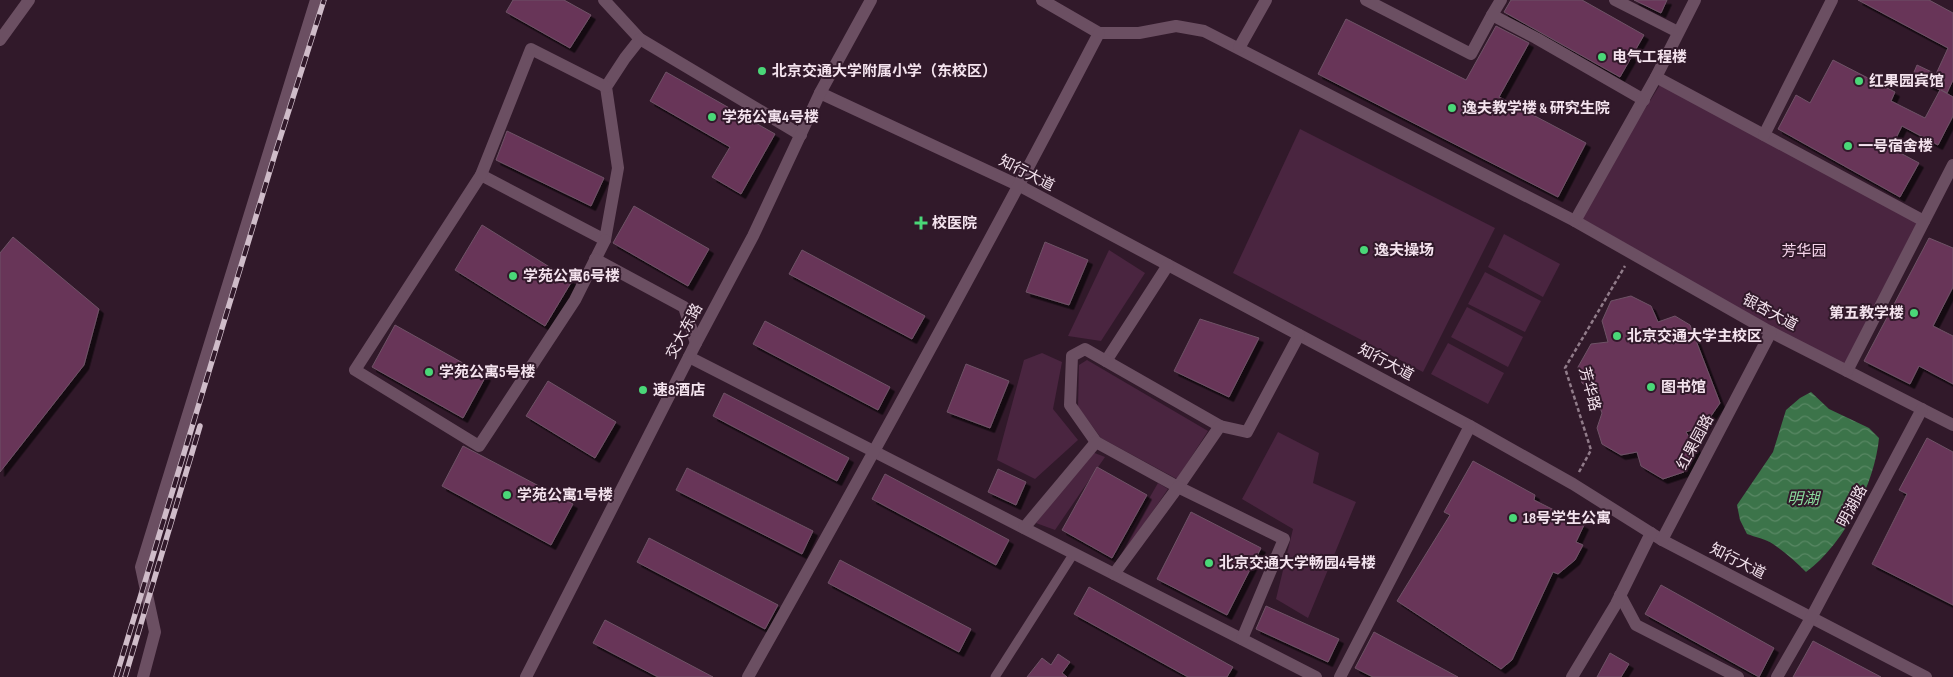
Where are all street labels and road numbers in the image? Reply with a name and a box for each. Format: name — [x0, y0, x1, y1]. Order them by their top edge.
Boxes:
street label: 知行大道 — [996, 151, 1058, 196]
street label: 银杏大道 — [1739, 290, 1801, 335]
street label: 交大东路 — [662, 300, 707, 362]
street label: 知行大道 — [1355, 340, 1417, 385]
street label: 芳华路 — [1575, 365, 1605, 413]
street label: 红果园路 — [1673, 411, 1718, 473]
street label: 明湖路 — [1833, 482, 1871, 531]
street label: 知行大道 — [1707, 539, 1769, 584]

